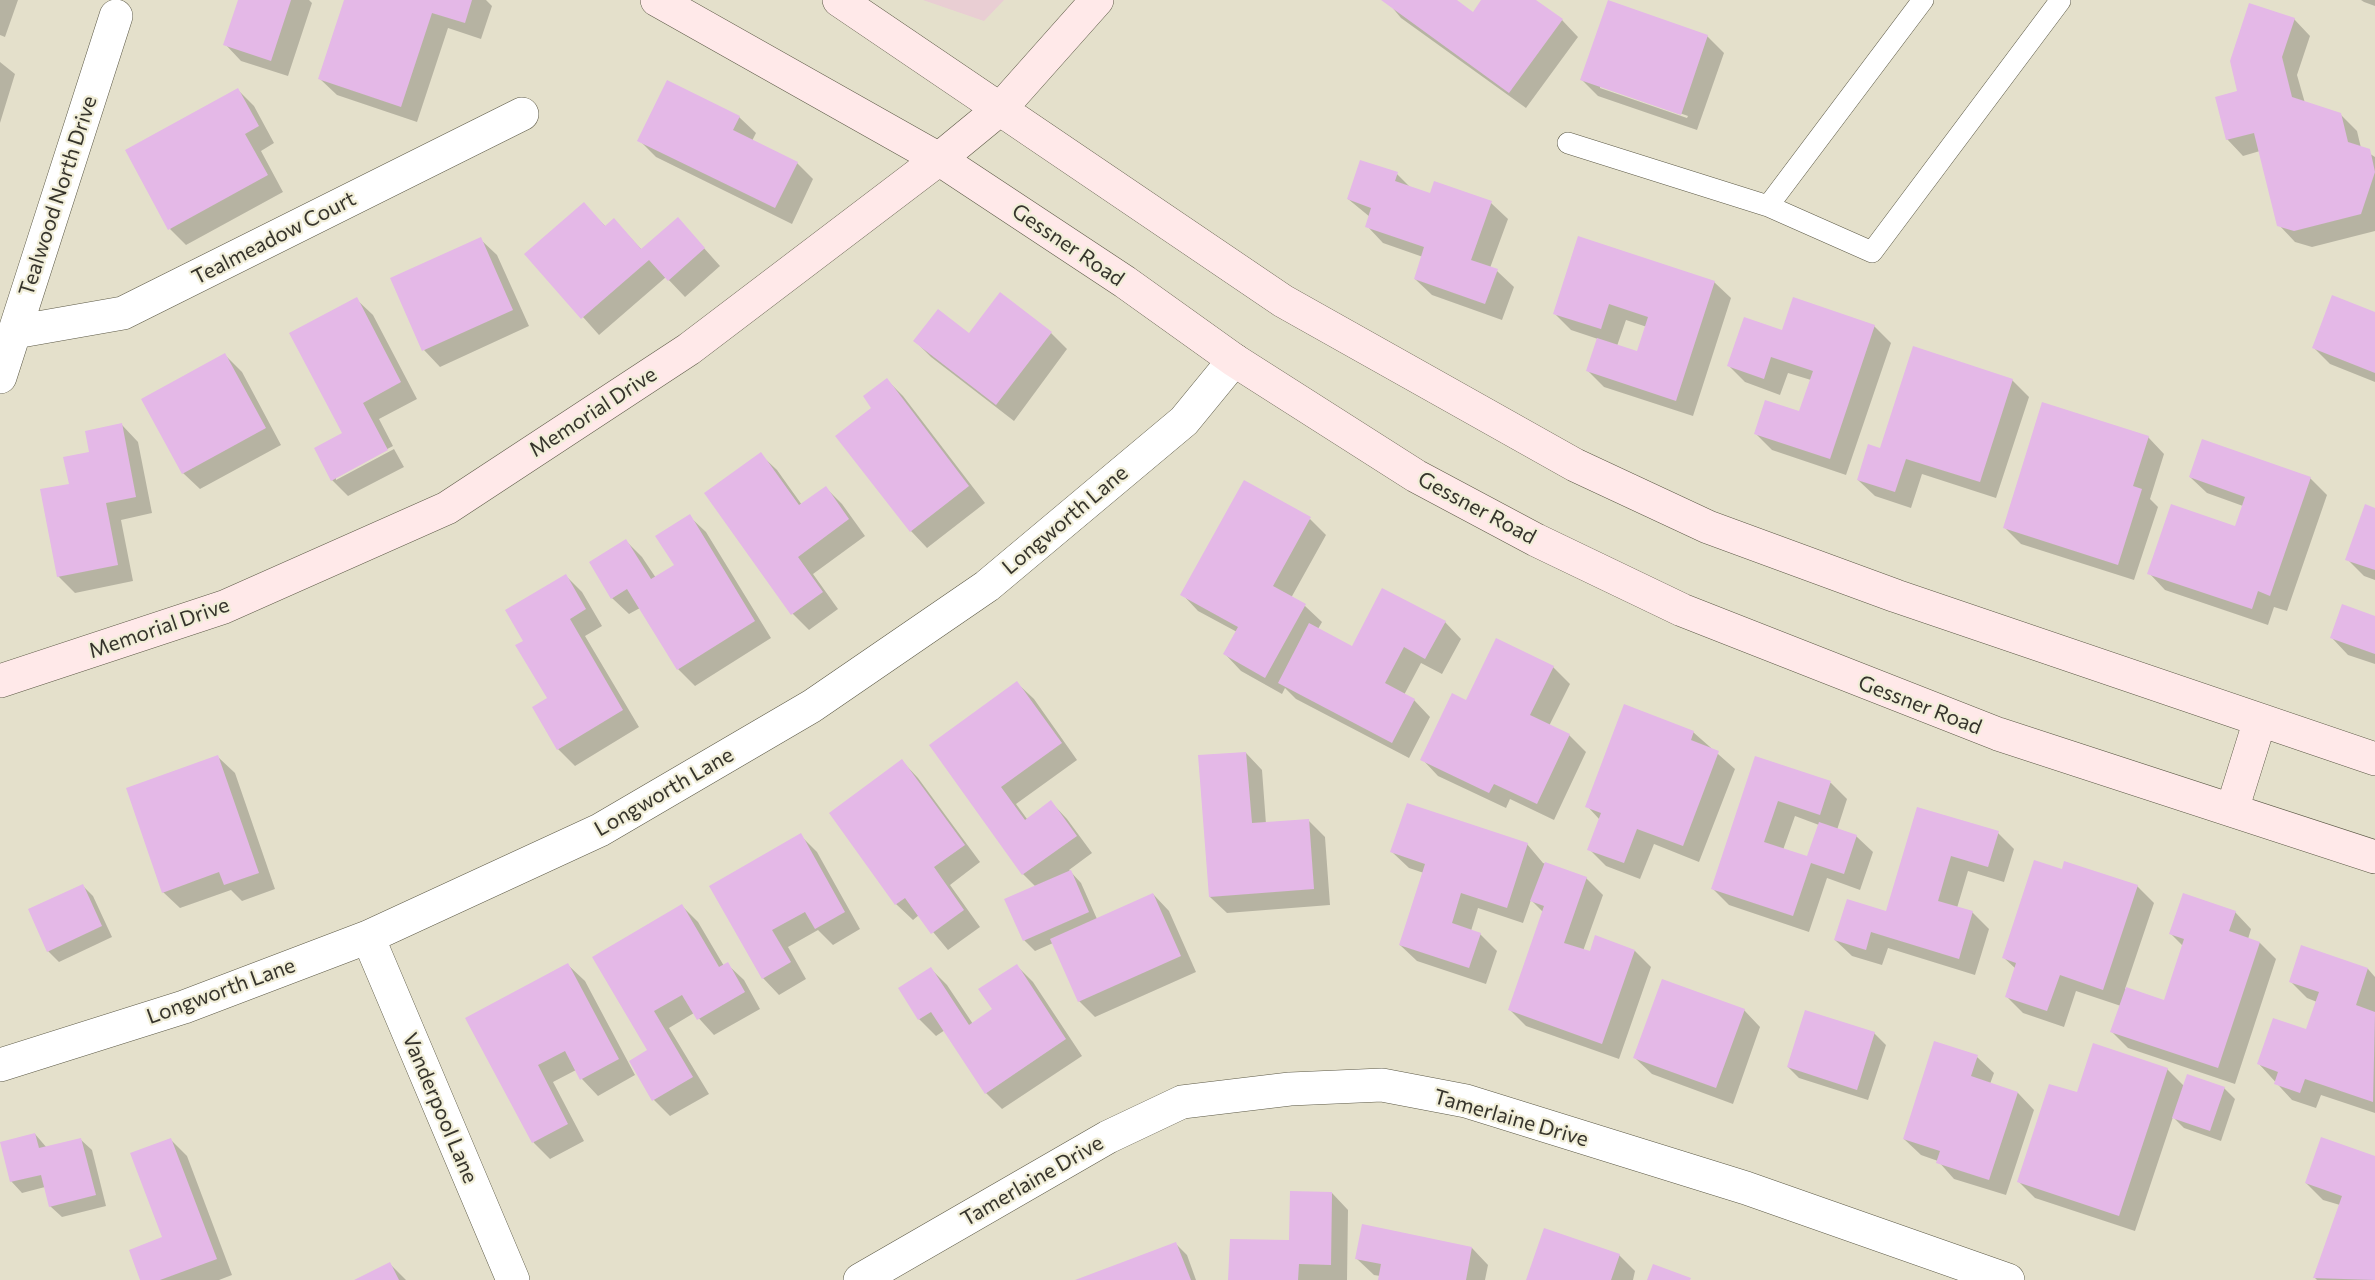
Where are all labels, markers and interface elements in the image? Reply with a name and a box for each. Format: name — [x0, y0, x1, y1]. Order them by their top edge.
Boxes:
street label: Tealwood North Drive — [14, 93, 102, 299]
street label: Tealmeadow Court — [188, 186, 360, 290]
street label: Gessner Road — [1007, 198, 1129, 292]
street label: Memorial Drive — [525, 361, 661, 463]
street label: Longworth Lane — [997, 460, 1133, 580]
street label: Gessner Road — [1414, 466, 1540, 550]
street label: Memorial Drive — [85, 592, 233, 664]
street label: Gessner Road — [1855, 670, 1985, 740]
street label: Longworth Lane — [590, 742, 738, 842]
street label: Longworth Lane — [143, 952, 299, 1030]
street label: Vanderpool Lane — [397, 1029, 483, 1187]
street label: Tamerlaine Drive — [1431, 1084, 1591, 1152]
street label: Tamerlaine Drive — [956, 1130, 1108, 1232]

